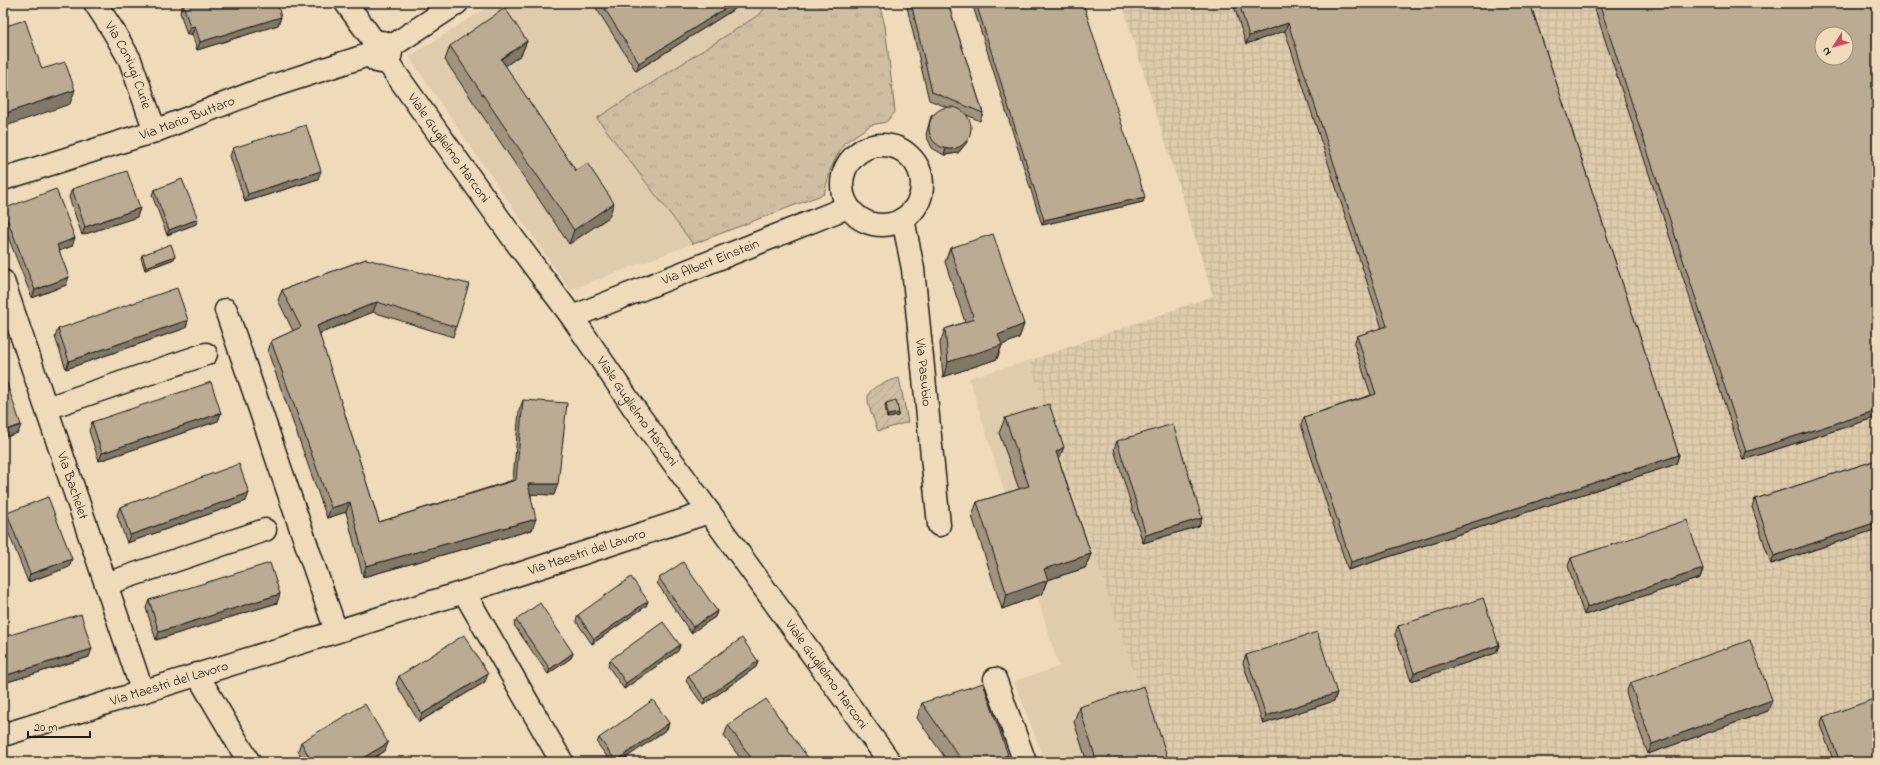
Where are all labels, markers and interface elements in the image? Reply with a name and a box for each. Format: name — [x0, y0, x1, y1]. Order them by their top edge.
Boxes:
street label: Via Coniugi Curie — [99, 16, 157, 113]
north arrow — [1814, 26, 1854, 66]
text: N — [1818, 44, 1835, 59]
street label: Viale Guglielmo Marconi — [402, 88, 495, 207]
street label: Via Mario Buttaro — [136, 90, 238, 146]
street label: Via Albert Einstein — [657, 233, 763, 291]
street label: Via Pasubio — [910, 337, 937, 407]
street label: Viale Guglielmo Marconi — [591, 351, 683, 471]
street label: Via Bachelet — [51, 448, 94, 522]
street label: Via Maestri del Lavoro — [524, 523, 648, 581]
street label: Viale Guglielmo Marconi — [779, 614, 873, 733]
street label: Via Maestri del Lavoro — [107, 655, 231, 712]
scale bar — [28, 713, 90, 739]
text: 20 m — [34, 719, 57, 737]

